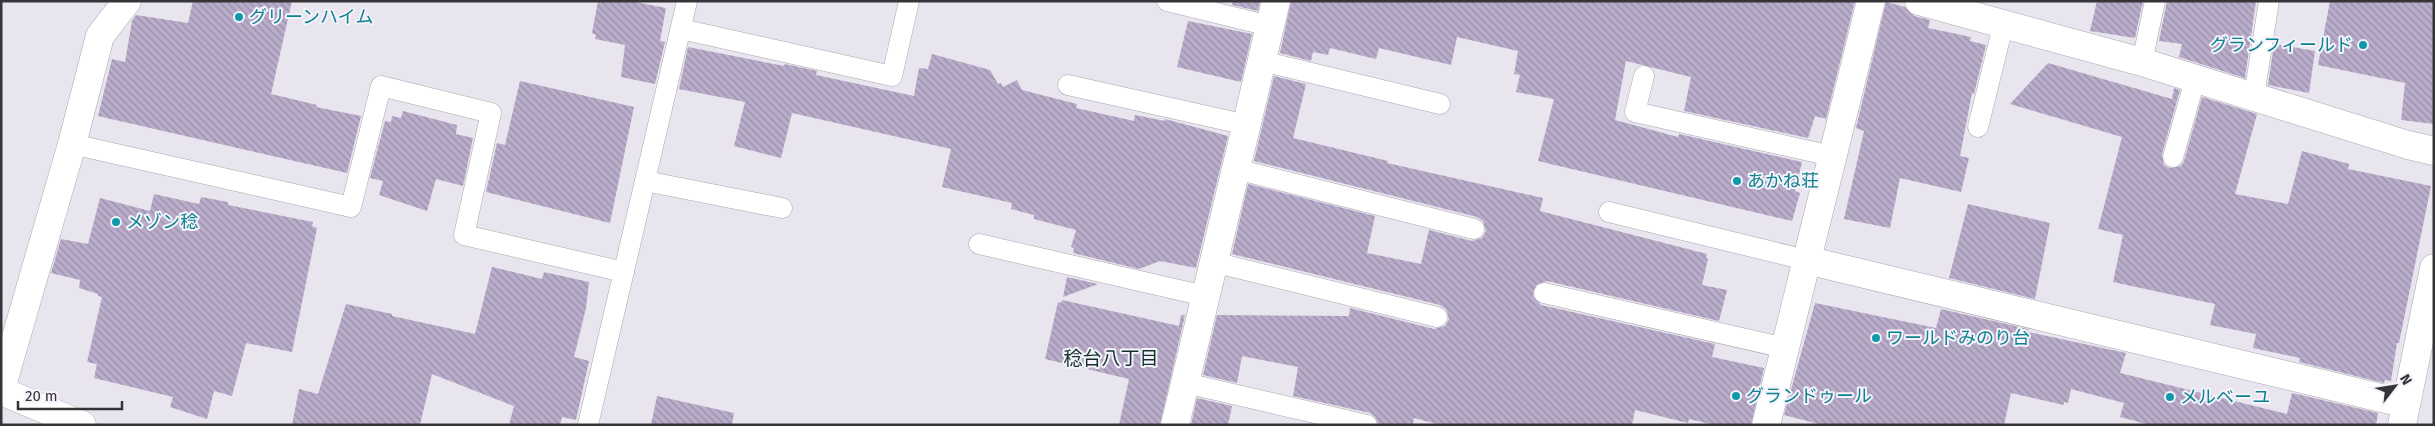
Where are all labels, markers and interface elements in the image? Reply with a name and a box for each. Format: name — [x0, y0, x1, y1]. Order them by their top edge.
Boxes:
place label: グリーンハイム — [249, 6, 373, 28]
marker: グリーンハイム — [233, 11, 245, 23]
place label: グランフィールド — [2210, 34, 2353, 56]
marker: グランフィールド — [2357, 39, 2369, 51]
place label: あかね荘 — [1747, 170, 1819, 192]
marker: あかね荘 — [1731, 175, 1743, 187]
place label: メゾン稔 — [126, 211, 198, 233]
marker: メゾン稔 — [110, 216, 122, 228]
place label: ワールドみのり台 — [1886, 327, 2030, 349]
marker: ワールドみのり台 — [1870, 332, 1882, 344]
district label: 稔台八丁目 — [1063, 347, 1159, 370]
north arrow — [2370, 361, 2420, 411]
text: N — [2396, 371, 2415, 388]
scale bar — [18, 378, 121, 410]
place label: グランドゥール — [1746, 385, 1872, 407]
place label: メルベーユ — [2180, 386, 2270, 408]
text: 20 m — [25, 387, 58, 405]
marker: グランドゥール — [1730, 390, 1742, 402]
marker: メルベーユ — [2164, 391, 2176, 403]

